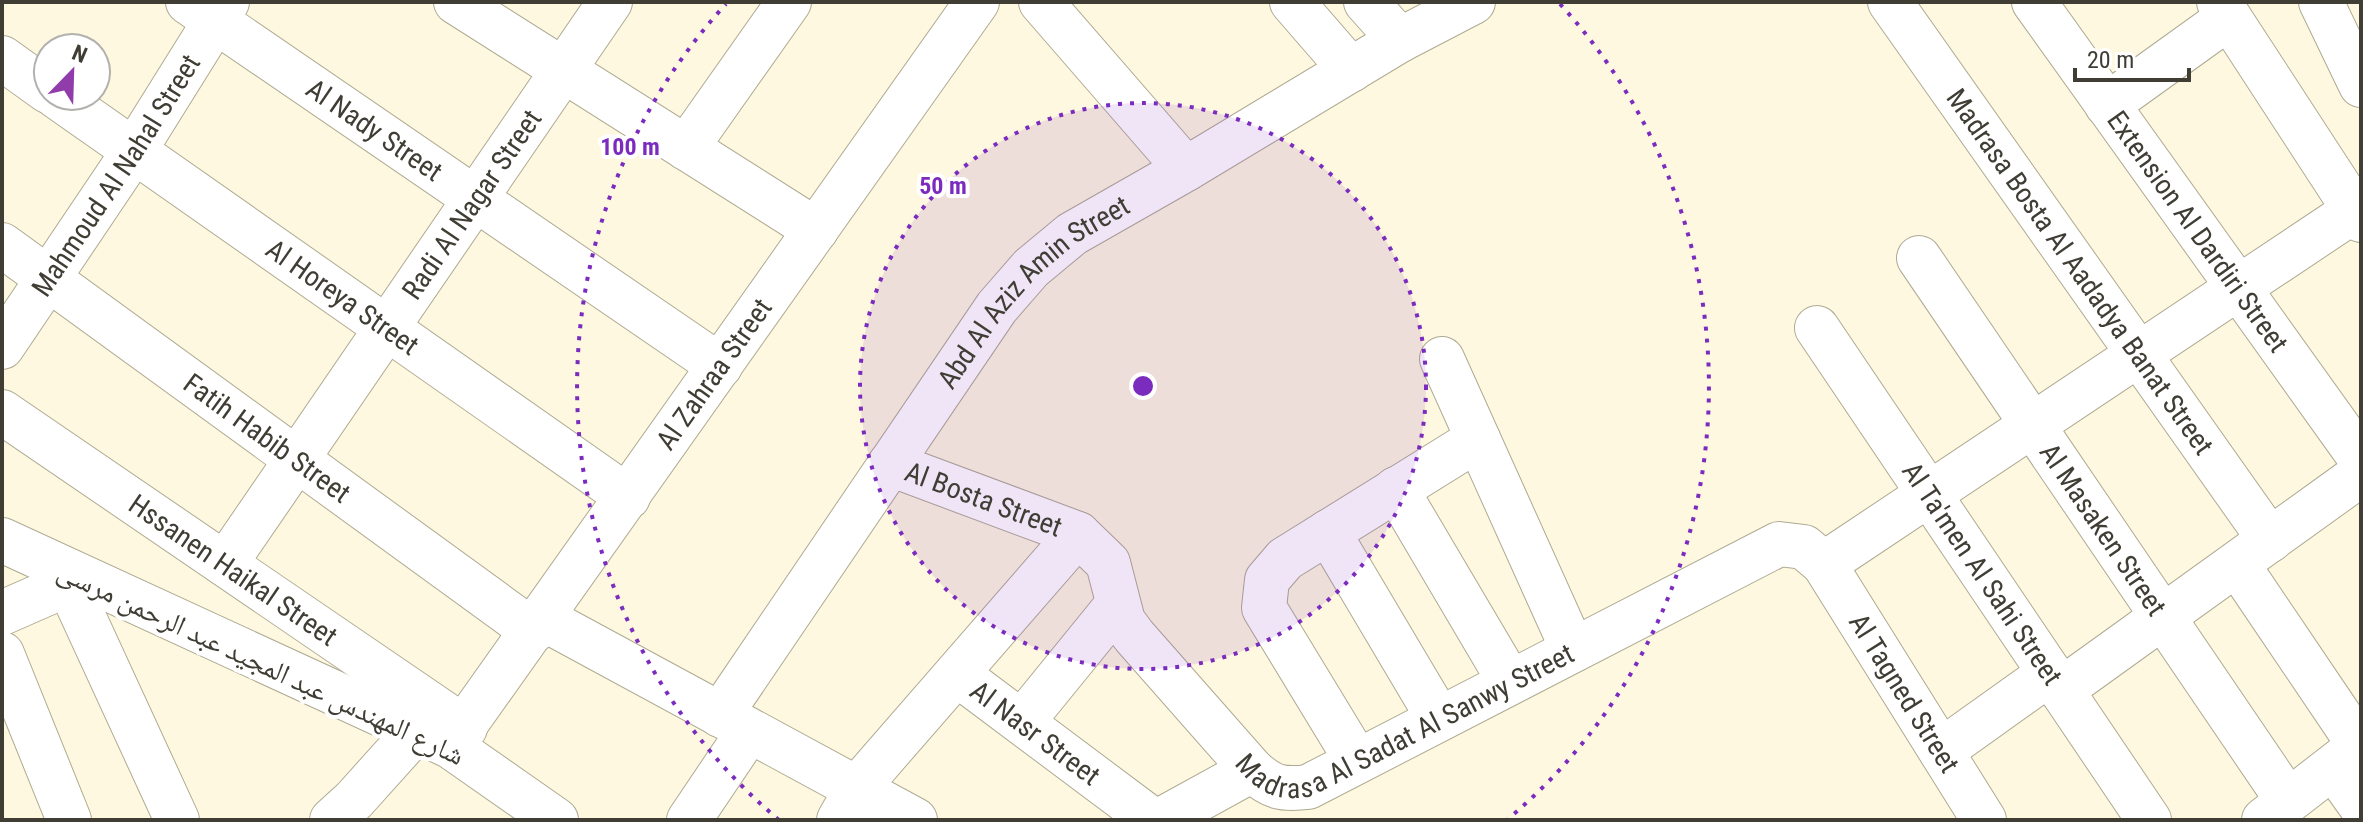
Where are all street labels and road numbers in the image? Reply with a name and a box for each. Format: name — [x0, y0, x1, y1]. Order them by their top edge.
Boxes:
street label: Mahmoud Al Nahal Street — [24, 48, 206, 302]
street label: Al Nady Street — [300, 72, 449, 188]
street label: Madrasa Bosta Al Aadadya Banat Street — [1940, 82, 2221, 461]
street label: Radi Al Nagar Street — [395, 103, 548, 306]
street label: Extension Al Dardiri Street — [2101, 104, 2295, 358]
street label: Abd Al Aziz Amin Street — [930, 188, 1135, 394]
street label: Al Horeya Street — [260, 232, 425, 362]
street label: Al Zahraa Street — [649, 292, 778, 456]
street label: Fatih Habib Street — [177, 366, 357, 509]
street label: Al Masaken Street — [2033, 437, 2173, 622]
street label: Al Bosta Street — [901, 455, 1067, 543]
street label: Al Ta'men Al Sahi Street — [1896, 456, 2069, 691]
street label: Hssanen Haikal Street — [123, 487, 344, 652]
street label: شارع المهندس عبد المجيد عبد الرحمن مرسى — [52, 554, 470, 773]
street label: Al Tagned Street — [1842, 607, 1967, 779]
street label: Madrasa Al Sadat Al Sanwy Street — [1229, 636, 1579, 805]
street label: Al Nasr Street — [964, 674, 1107, 792]

